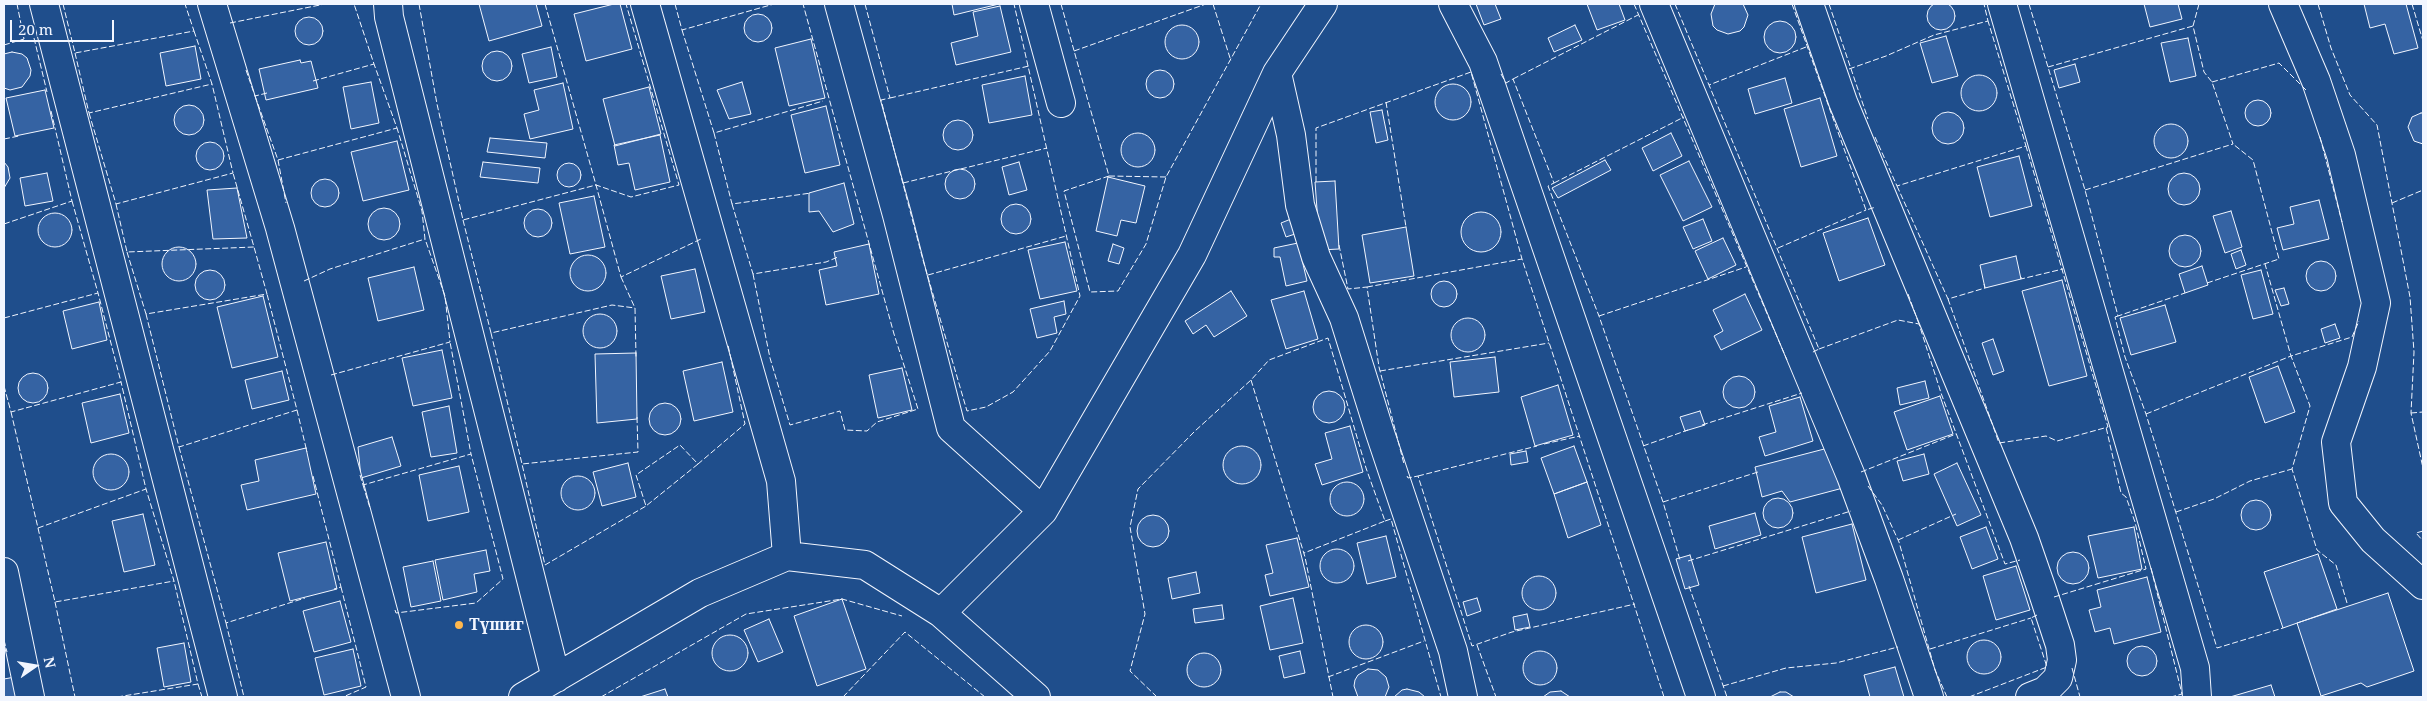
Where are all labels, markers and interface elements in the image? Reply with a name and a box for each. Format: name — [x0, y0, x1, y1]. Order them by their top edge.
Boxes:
scale bar — [12, 10, 116, 42]
text: 20 m — [18, 19, 53, 39]
place label: Түшиг — [469, 615, 524, 635]
marker: Түшиг — [453, 619, 465, 631]
north arrow — [10, 641, 60, 691]
text: N — [40, 655, 61, 670]

